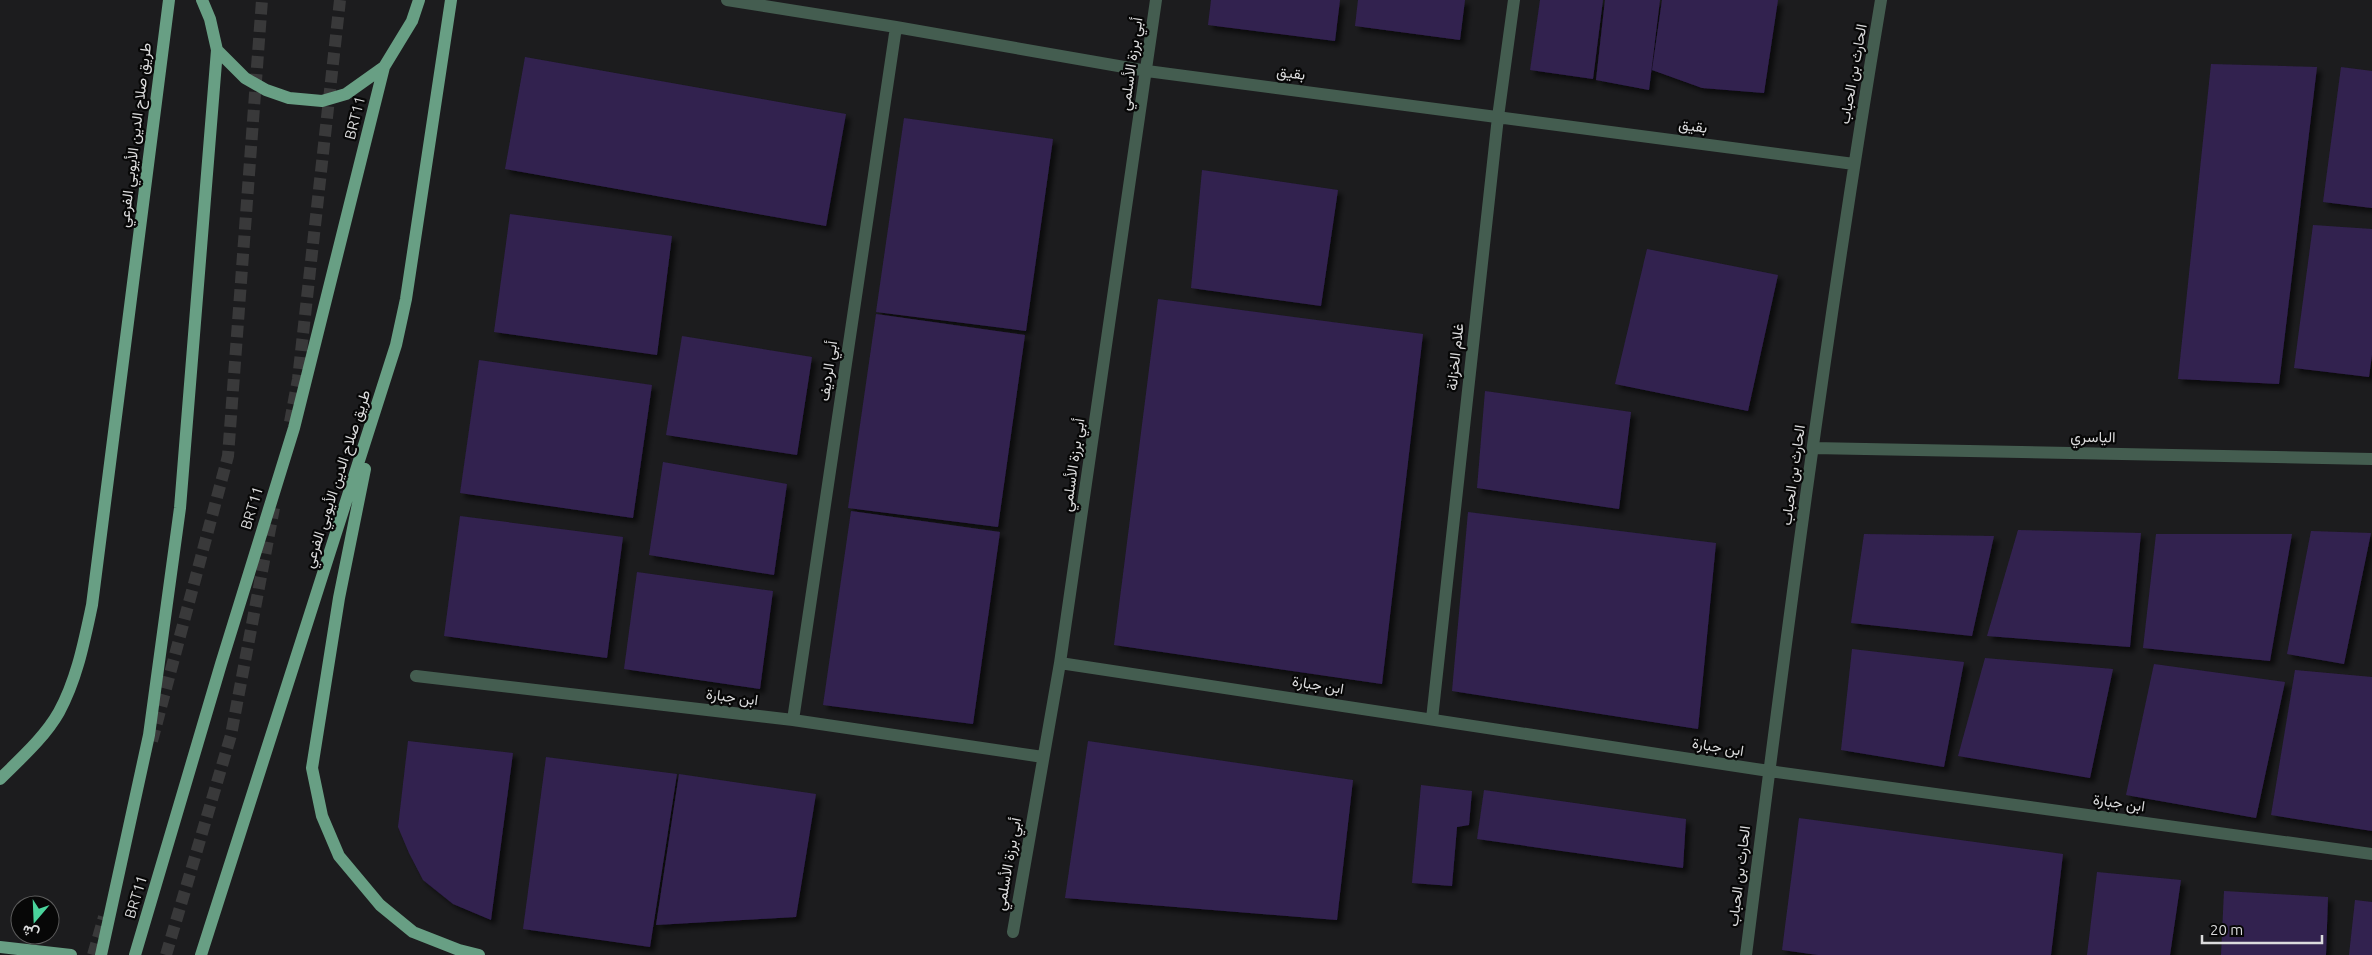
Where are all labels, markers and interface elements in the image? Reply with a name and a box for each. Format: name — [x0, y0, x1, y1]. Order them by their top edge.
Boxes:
street label: أبي برزة الأسلمي — [1116, 16, 1150, 112]
street label: الحارث بن الحباب — [1835, 22, 1872, 126]
street label: طريق صلاح الدين الأيوبي الفرعي — [115, 41, 159, 229]
street label: بقيق — [1275, 62, 1306, 85]
street label: BRT11 — [341, 94, 368, 141]
street label: بقيق — [1677, 115, 1709, 138]
street label: غلام الخزانة — [1443, 322, 1468, 392]
street label: أبي الرديف — [815, 339, 845, 403]
street label: طريق صلاح الدين الأيوبي الفرعي — [300, 388, 378, 572]
street label: أبي برزة الأسلمي — [1058, 417, 1092, 513]
street label: الحارث بن الحباب — [1777, 424, 1810, 527]
street label: الياسري — [2070, 428, 2116, 450]
street label: BRT11 — [237, 484, 266, 531]
street label: ابن جبارة — [1291, 672, 1345, 699]
street label: ابن جبارة — [705, 685, 759, 710]
street label: ابن جبارة — [1691, 734, 1745, 761]
street label: ابن جبارة — [2092, 790, 2146, 817]
street label: أبي برزة الأسلمي — [991, 816, 1029, 913]
street label: الحارث بن الحباب — [1724, 825, 1755, 928]
street label: BRT11 — [121, 873, 150, 920]
north arrow — [10, 895, 60, 945]
scale bar — [2202, 912, 2322, 944]
text: ش — [20, 921, 42, 943]
text: 20 m — [2210, 921, 2243, 938]

